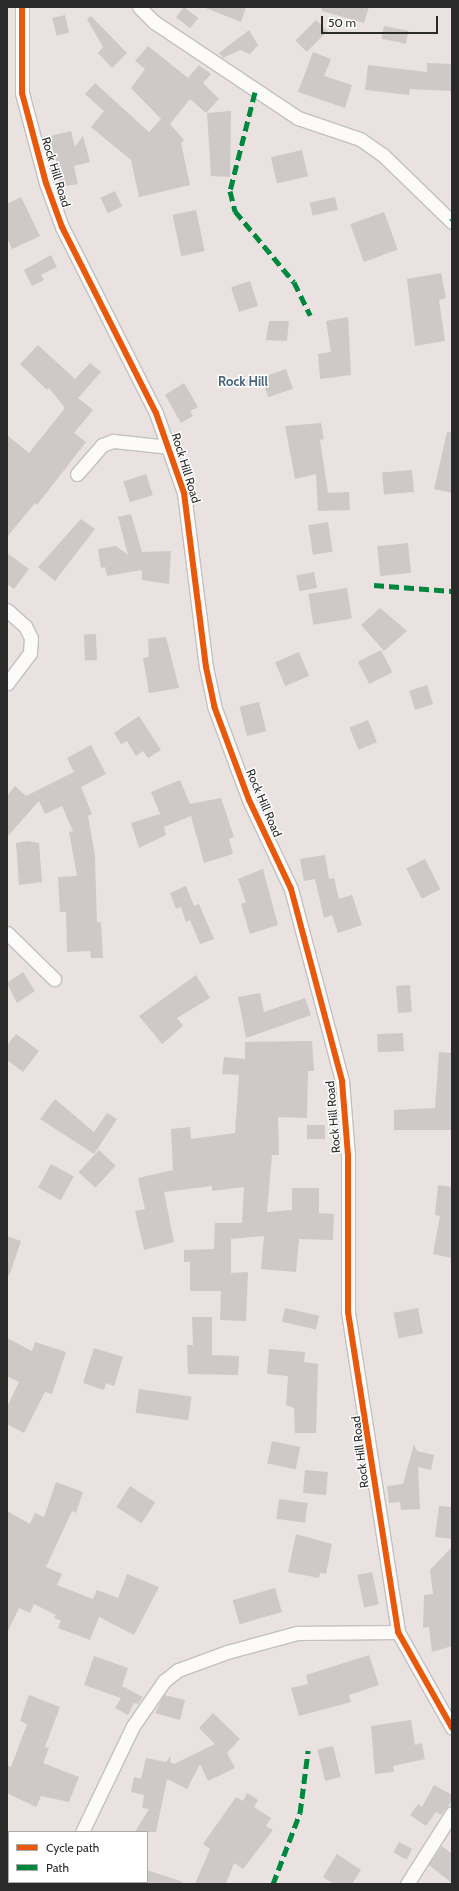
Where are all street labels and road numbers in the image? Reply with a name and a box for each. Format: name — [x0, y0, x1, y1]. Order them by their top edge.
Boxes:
street label: Rock Hill Road — [39, 135, 73, 209]
street label: Rock Hill Road — [169, 431, 203, 505]
street label: Rock Hill Road — [243, 767, 285, 839]
street label: Rock Hill Road — [323, 1080, 343, 1154]
street label: Rock Hill Road — [348, 1415, 372, 1489]

